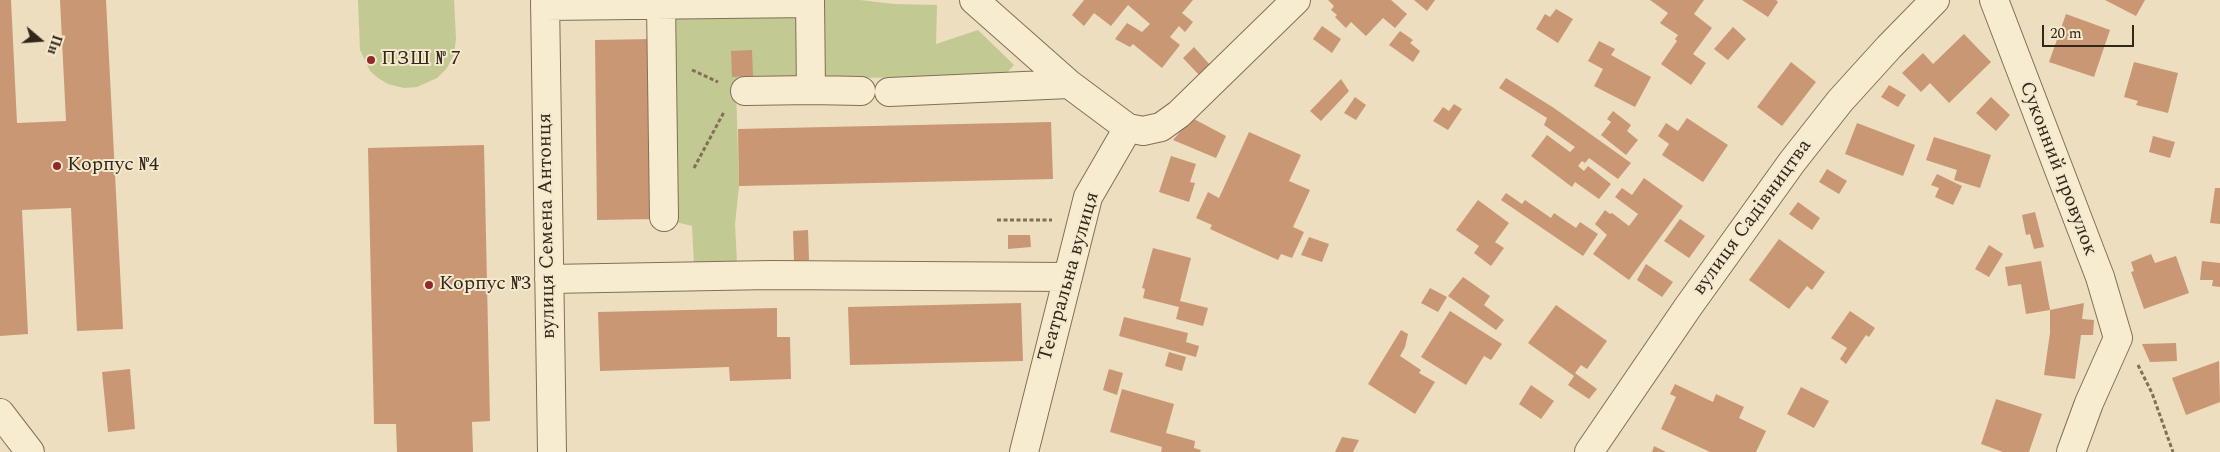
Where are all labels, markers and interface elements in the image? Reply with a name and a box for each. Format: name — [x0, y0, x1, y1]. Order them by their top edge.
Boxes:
north arrow — [15, 15, 65, 65]
scale bar — [2045, 15, 2138, 47]
text: 20 m — [2050, 22, 2082, 45]
text: Пн — [42, 32, 68, 58]
place label: ПЗШ № 7 — [381, 48, 461, 72]
marker: ПЗШ № 7 — [365, 54, 377, 66]
street label: Суконний провулок — [2013, 78, 2101, 260]
street label: вулиця Семена Антонця — [534, 113, 562, 339]
street label: вулиця Садівництва — [1688, 135, 1818, 301]
place label: Корпус №4 — [67, 154, 159, 178]
marker: Корпус №4 — [51, 160, 63, 172]
street label: Театральна вулиця — [1034, 189, 1106, 365]
place label: Корпус №3 — [439, 273, 531, 297]
marker: Корпус №3 — [423, 279, 435, 291]

